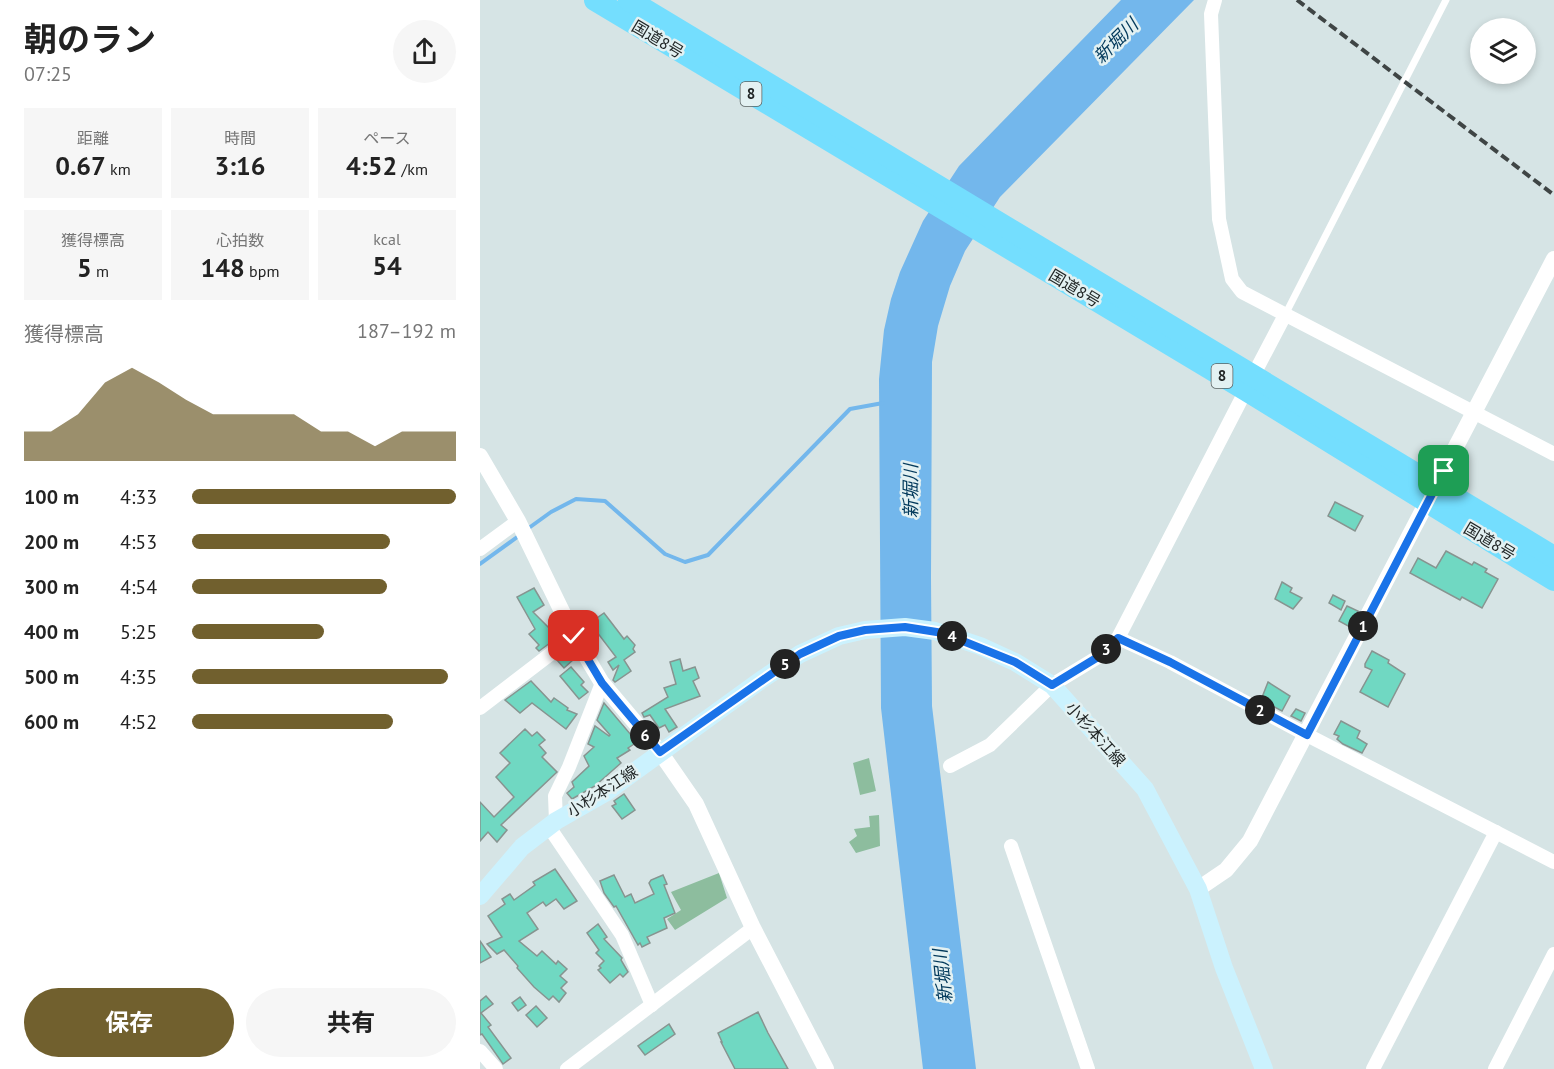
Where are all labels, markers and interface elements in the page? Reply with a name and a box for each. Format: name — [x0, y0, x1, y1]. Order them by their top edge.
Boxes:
water label: 新堀川 — [1088, 12, 1144, 68]
street label: 国道8号 — [629, 16, 687, 62]
text: 朝のラン — [24, 17, 156, 60]
map controls — [1470, 18, 1536, 84]
button: layers — [1470, 18, 1536, 84]
button: share — [393, 20, 456, 83]
text: 07:25 — [24, 61, 72, 87]
road number: 8 — [740, 82, 762, 106]
text: 距離 — [77, 128, 109, 148]
text: 時間 — [224, 128, 256, 148]
text: ペース — [363, 128, 411, 148]
text: 0.67 — [55, 149, 106, 182]
text: 3:16 — [214, 149, 266, 182]
text: 4:52 — [346, 149, 397, 182]
text: km — [106, 159, 131, 179]
text: /km — [397, 159, 428, 179]
text: kcal — [373, 229, 401, 249]
text: 獲得標高 — [61, 230, 125, 250]
text: 心拍数 — [216, 230, 264, 250]
text: 54 — [372, 249, 402, 282]
text: 5 — [77, 251, 92, 284]
text: 148 — [201, 251, 245, 284]
text: m — [92, 261, 109, 281]
text: bpm — [245, 261, 279, 281]
street label: 国道8号 — [1046, 265, 1104, 311]
text: 187–192 m — [357, 318, 456, 344]
text: 獲得標高 — [24, 321, 104, 347]
road number: 8 — [1212, 364, 1232, 388]
pin — [1418, 445, 1469, 496]
icon: arrive — [1427, 454, 1460, 487]
water label: 新堀川 — [899, 462, 922, 518]
text: 100 m — [24, 484, 79, 510]
text: 4:33 — [120, 484, 157, 510]
street label: 国道8号 — [1461, 518, 1519, 564]
text: 200 m — [24, 529, 79, 555]
text: 4:53 — [120, 529, 157, 555]
text: 300 m — [24, 574, 79, 600]
text: 4:54 — [120, 574, 157, 600]
pin — [548, 610, 599, 661]
pin: 1 — [1348, 611, 1378, 641]
text: 1 — [1358, 616, 1368, 636]
text: 400 m — [24, 619, 79, 645]
text: 5:25 — [120, 619, 157, 645]
icon: check — [557, 619, 590, 652]
pin: 4 — [937, 621, 967, 651]
text: 4 — [947, 626, 957, 646]
pin: 3 — [1091, 634, 1121, 664]
text: 3 — [1101, 639, 1111, 659]
pin: 5 — [770, 649, 800, 679]
text: 5 — [780, 654, 790, 674]
text: 500 m — [24, 664, 79, 690]
text: 4:35 — [120, 664, 157, 690]
pin: 2 — [1245, 695, 1275, 725]
street label: 小杉本江線 — [1062, 698, 1130, 770]
text: 2 — [1255, 700, 1265, 720]
text: 600 m — [24, 709, 79, 735]
text: 4:52 — [120, 709, 157, 735]
pin: 6 — [630, 720, 660, 750]
text: 6 — [640, 725, 650, 745]
street label: 小杉本江線 — [563, 761, 641, 821]
water label: 新堀川 — [928, 946, 957, 1004]
button: 保存 — [24, 988, 234, 1057]
button: 共有 — [246, 988, 456, 1057]

